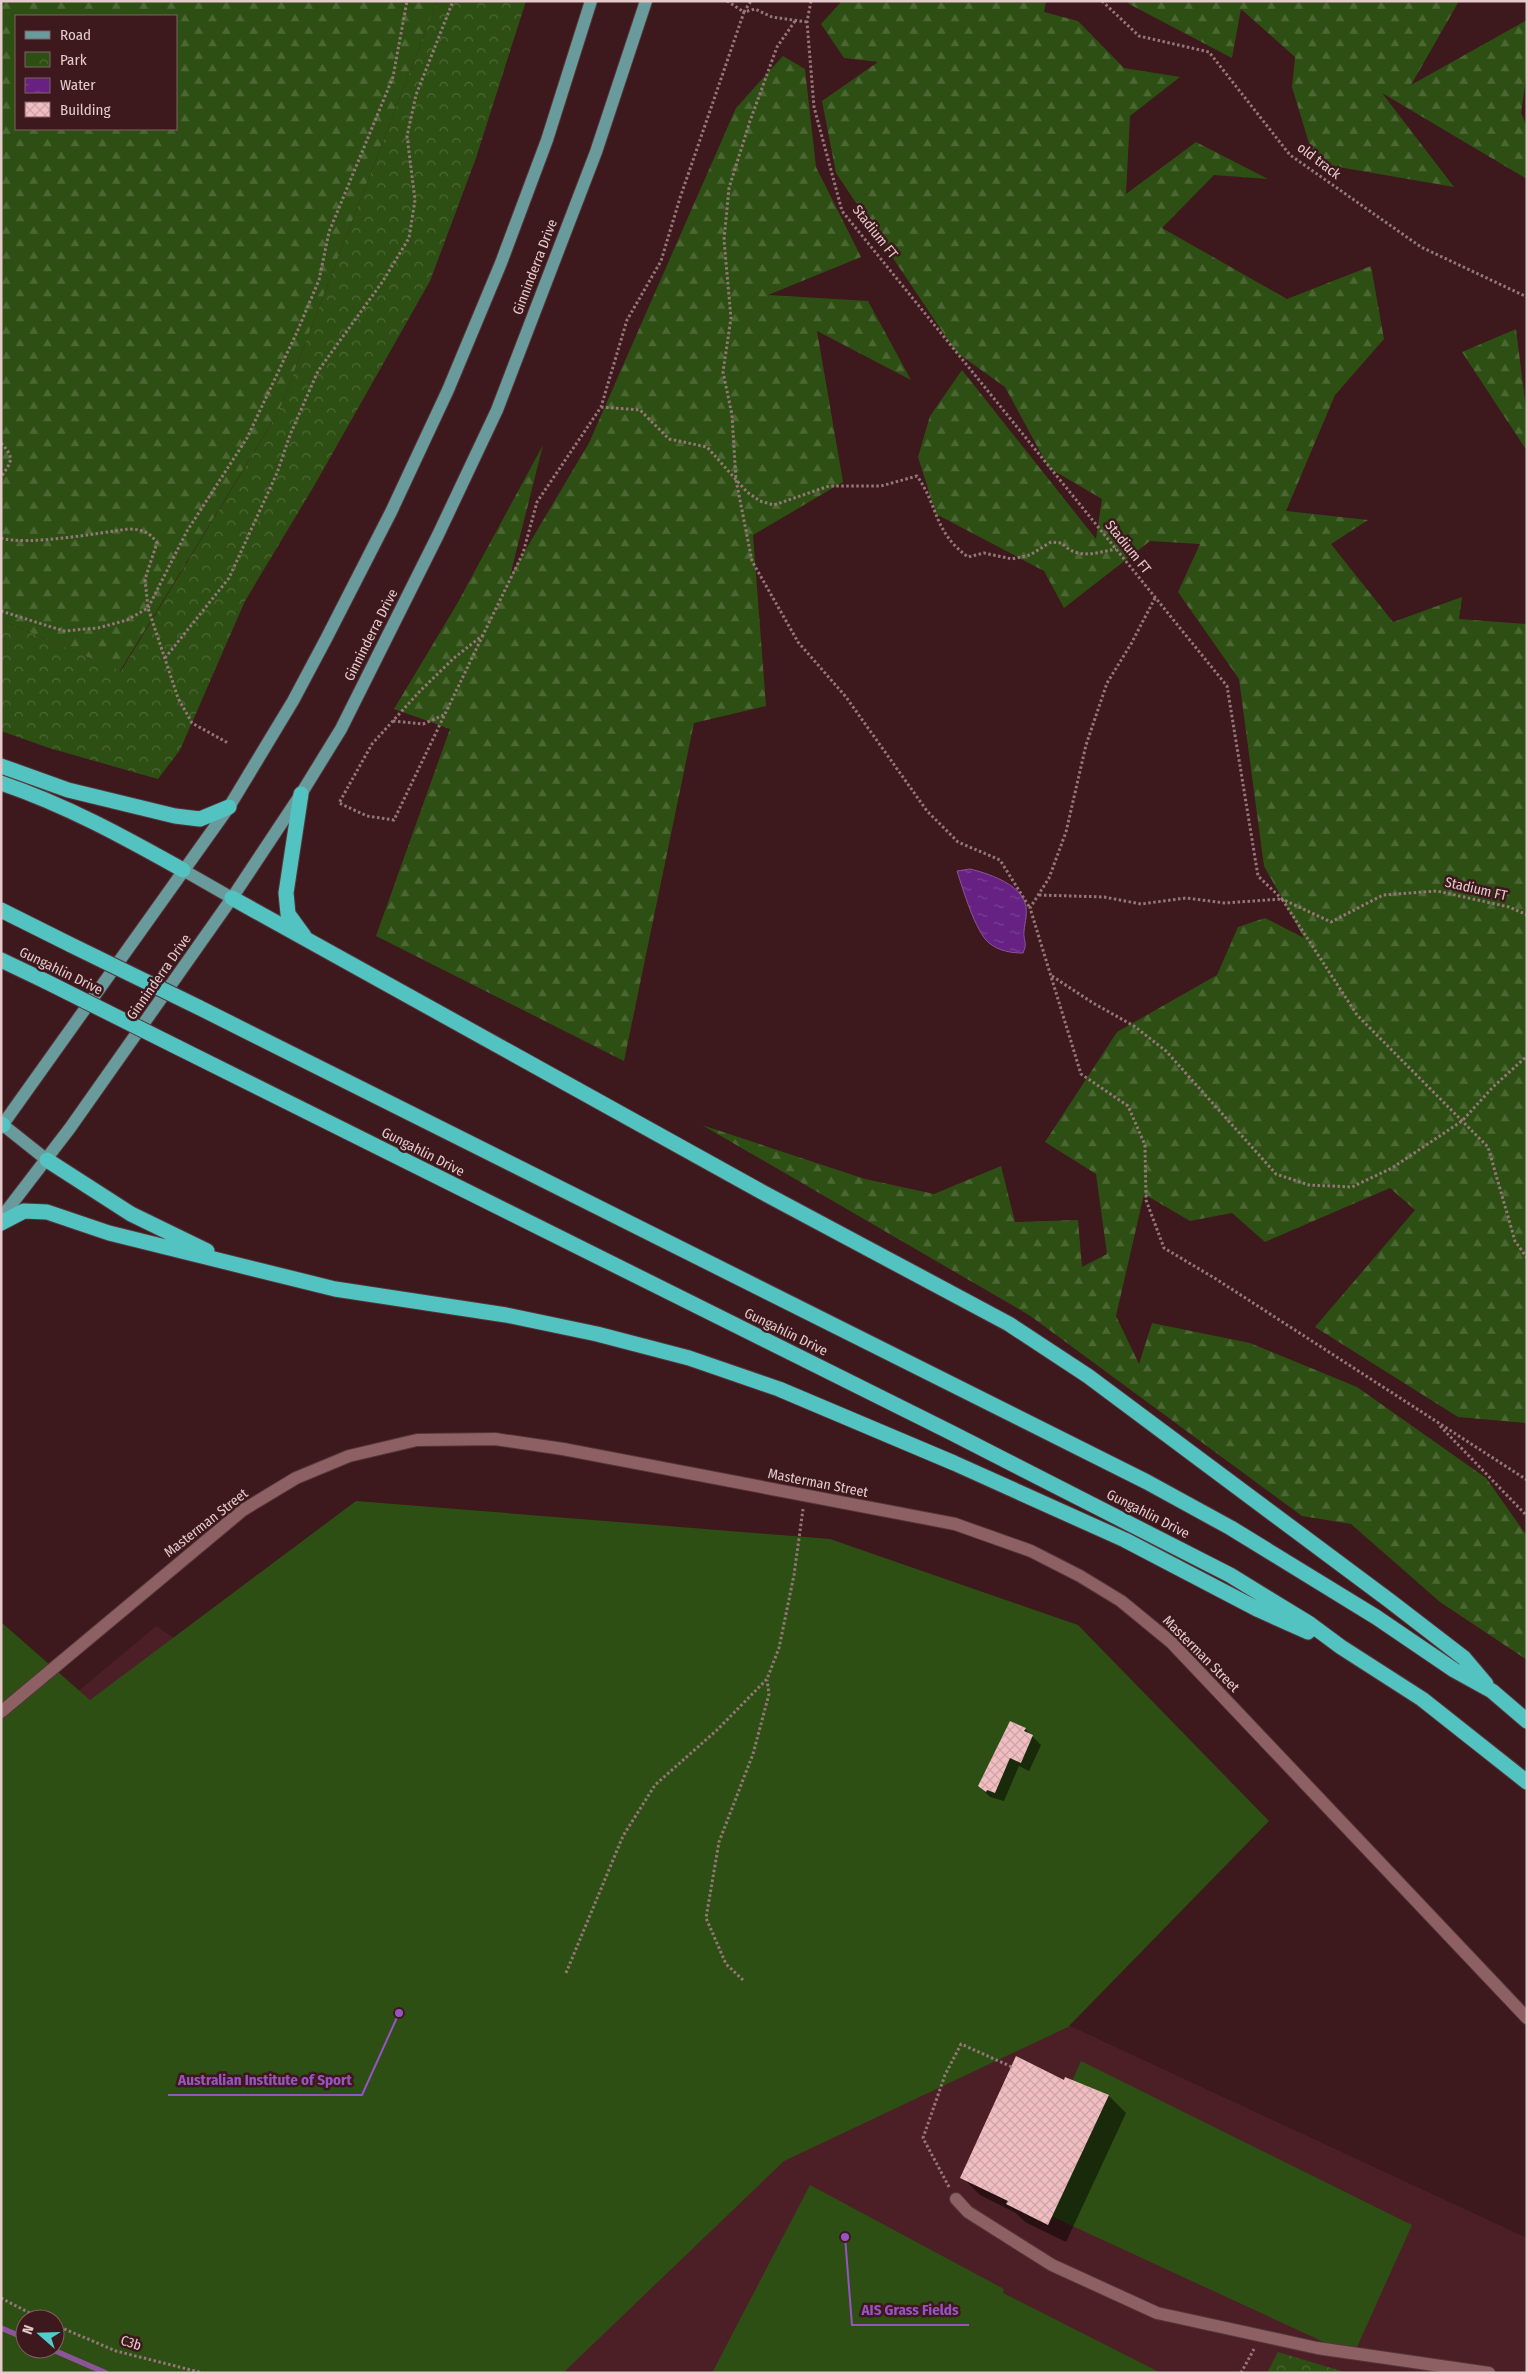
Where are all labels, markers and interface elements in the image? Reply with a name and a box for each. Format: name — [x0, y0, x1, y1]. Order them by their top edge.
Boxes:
legend — [15, 15, 178, 130]
text: Road — [60, 26, 91, 44]
text: Park — [60, 51, 87, 69]
text: Water — [60, 76, 96, 94]
text: Building — [60, 101, 111, 119]
street label: old track — [1294, 139, 1345, 183]
street label: Stadium FT — [849, 202, 902, 263]
street label: Ginninderra Drive — [509, 217, 561, 317]
street label: Stadium FT — [1101, 517, 1155, 577]
street label: Ginninderra Drive — [341, 586, 401, 684]
street label: Stadium FT — [1443, 874, 1509, 905]
street label: Ginninderra Drive — [123, 931, 195, 1023]
street label: Gungahlin Drive — [16, 943, 106, 999]
street label: Gungahlin Drive — [379, 1124, 467, 1180]
street label: Gungahlin Drive — [741, 1304, 831, 1360]
street label: Masterman Street — [767, 1465, 870, 1501]
street label: Masterman Street — [161, 1485, 252, 1561]
street label: Gungahlin Drive — [1104, 1486, 1192, 1542]
street label: Masterman Street — [1159, 1612, 1243, 1696]
callout: Australian Institute of Sport — [168, 2065, 362, 2095]
text: Australian Institute of Sport — [177, 2071, 353, 2089]
callout: AIS Grass Fields — [852, 2295, 969, 2325]
text: AIS Grass Fields — [860, 2301, 959, 2319]
north arrow — [15, 2309, 65, 2359]
text: N — [19, 2323, 38, 2337]
street label: C3b — [119, 2332, 143, 2354]

